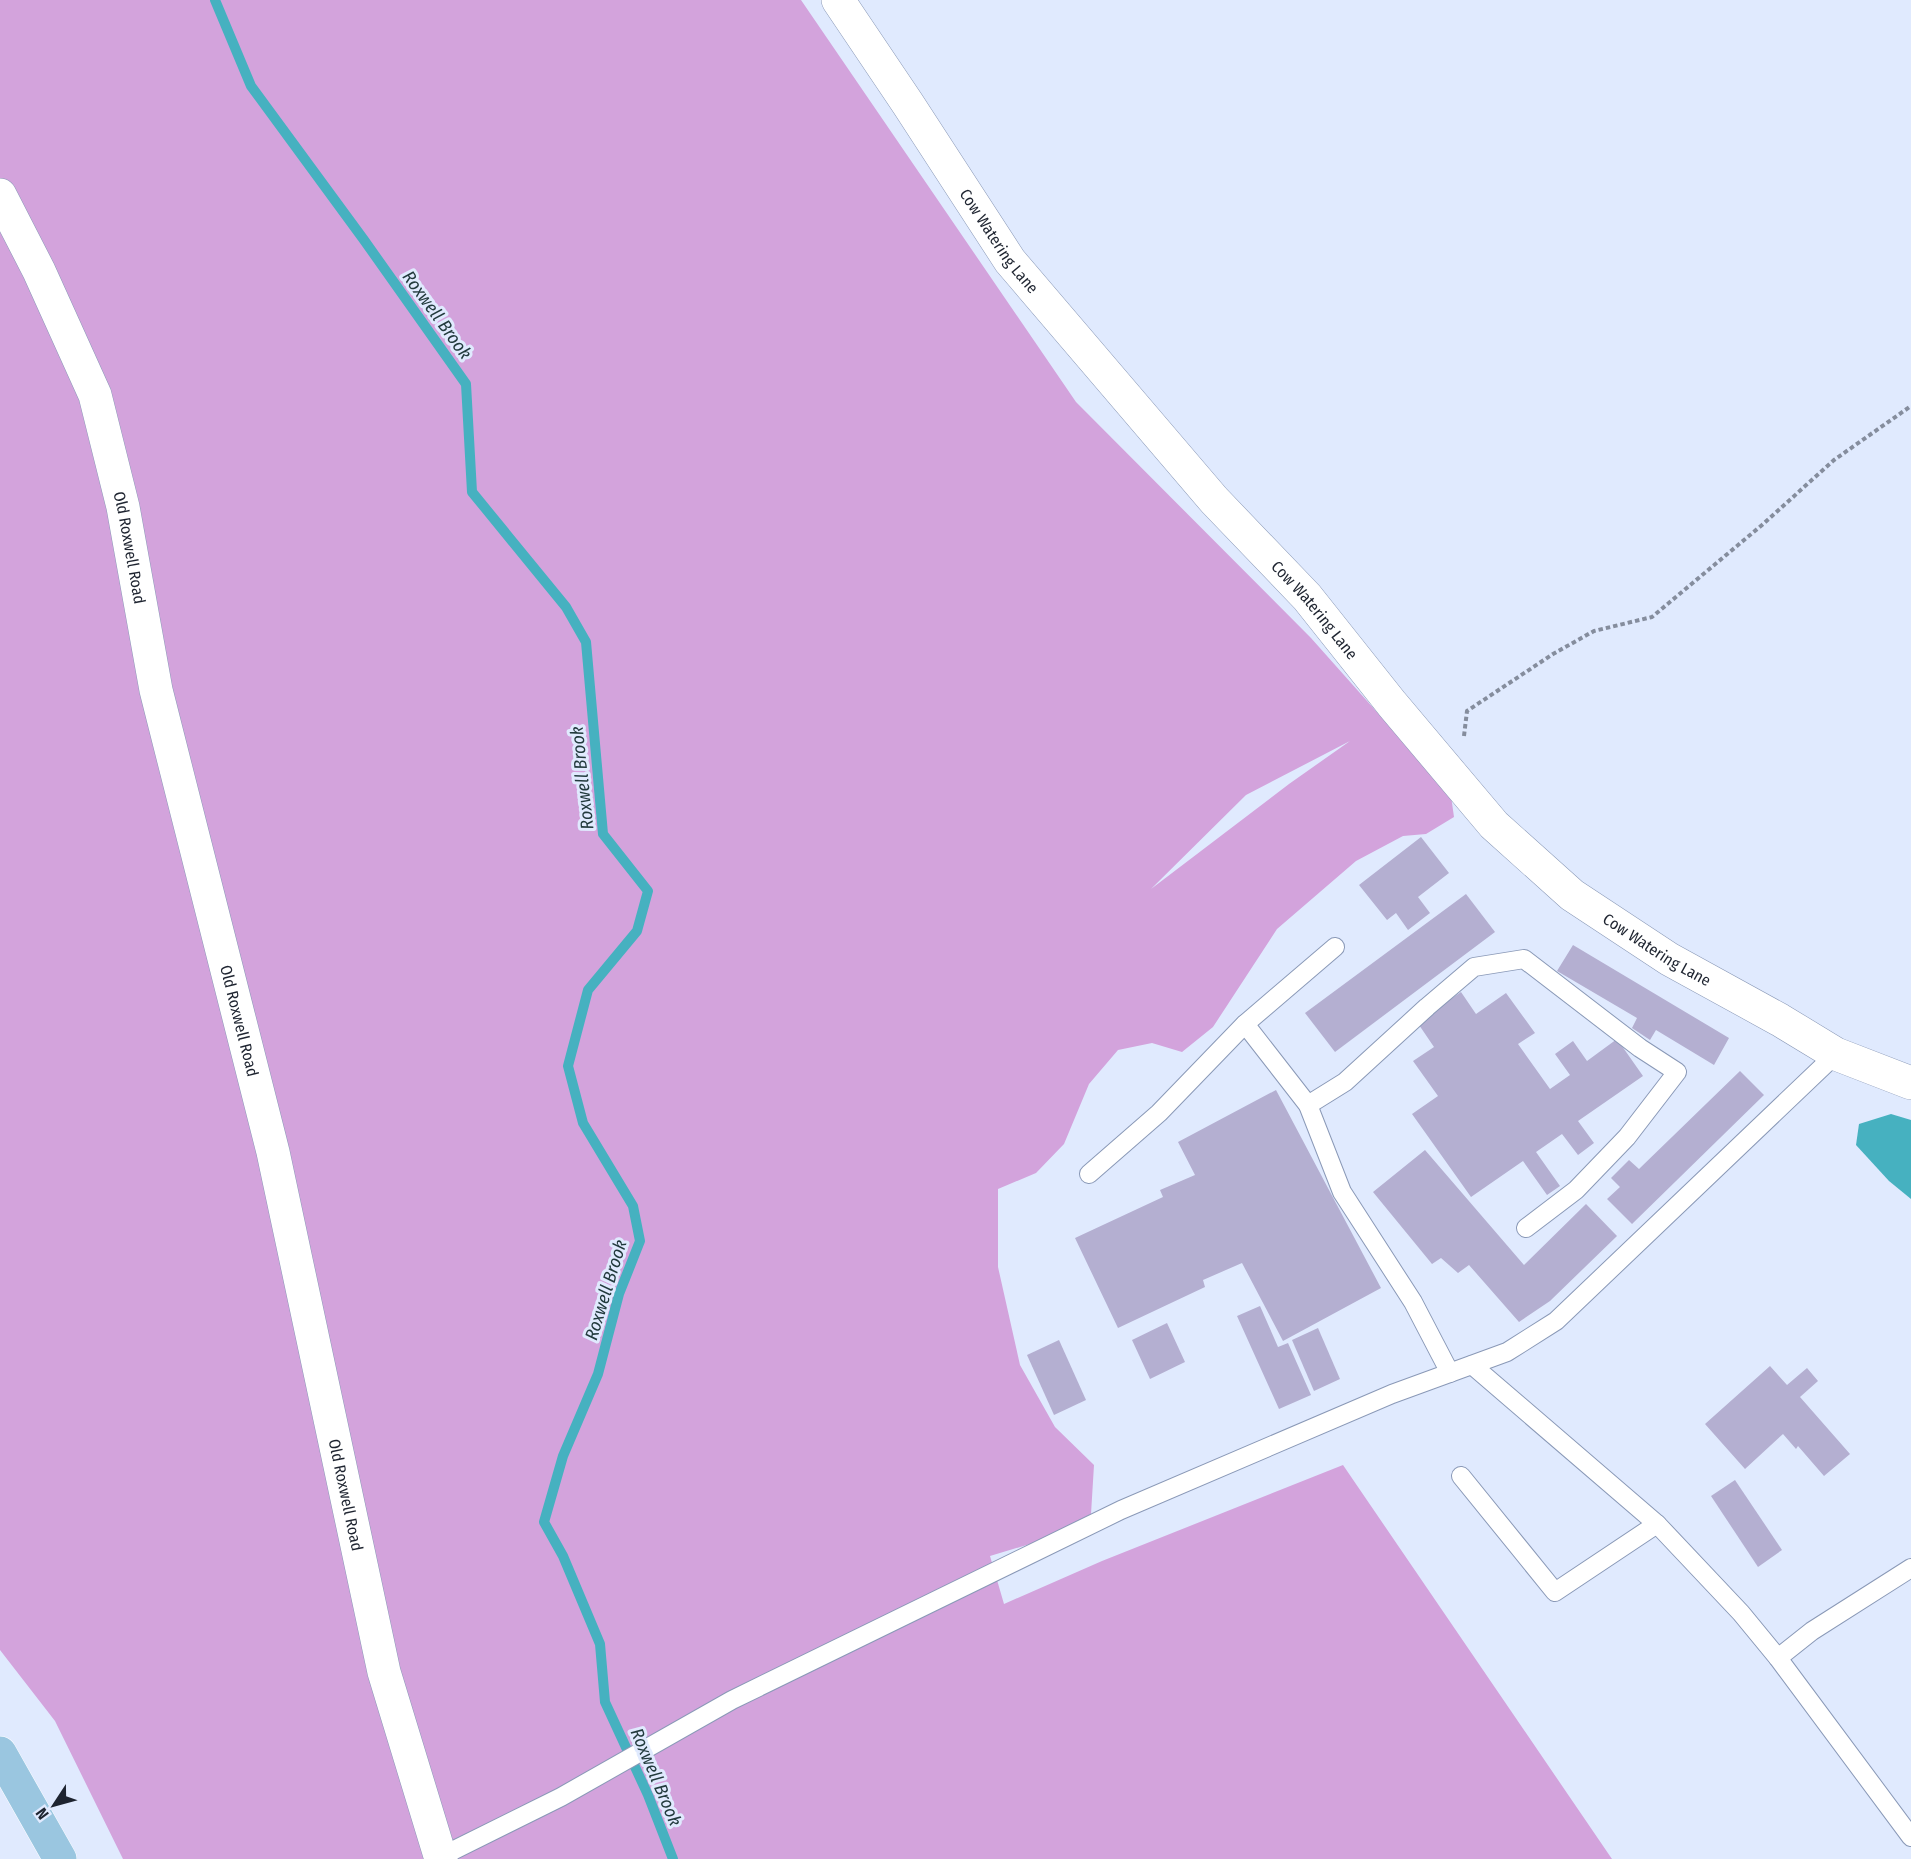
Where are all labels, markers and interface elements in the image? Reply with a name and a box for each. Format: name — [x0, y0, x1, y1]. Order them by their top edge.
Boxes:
street label: Cow Watering Lane — [956, 185, 1043, 297]
water label: Roxwell Brook — [398, 267, 476, 363]
street label: Old Roxwell Road — [110, 489, 150, 605]
street label: Cow Watering Lane — [1268, 557, 1362, 663]
water label: Roxwell Brook — [566, 725, 598, 831]
street label: Cow Watering Lane — [1600, 909, 1714, 990]
street label: Old Roxwell Road — [217, 963, 263, 1078]
water label: Roxwell Brook — [580, 1237, 632, 1343]
street label: Old Roxwell Road — [325, 1437, 367, 1553]
water label: Roxwell Brook — [626, 1725, 686, 1829]
north arrow — [24, 1775, 84, 1835]
text: N — [32, 1804, 53, 1823]

